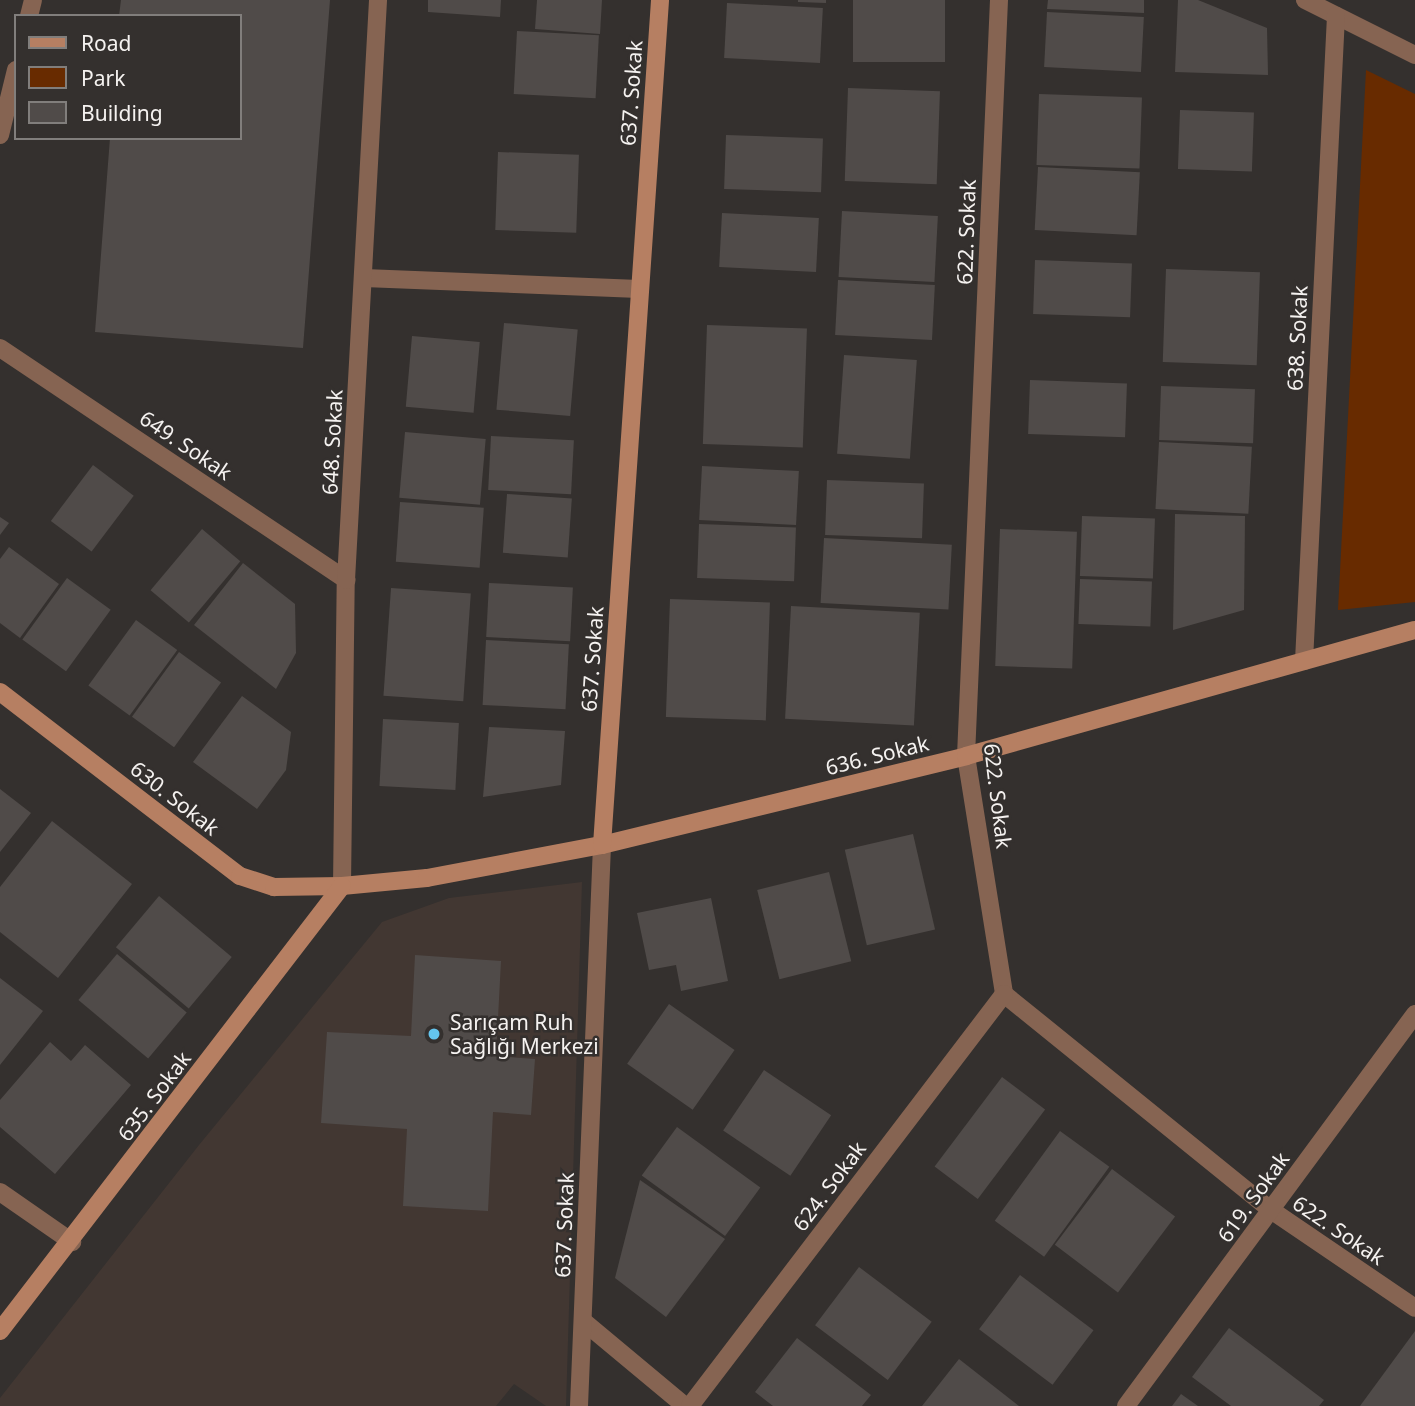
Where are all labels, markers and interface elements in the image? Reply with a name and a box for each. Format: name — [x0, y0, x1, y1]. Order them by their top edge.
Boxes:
legend — [14, 14, 242, 140]
text: Road — [81, 29, 131, 57]
street label: 637. Sokak — [615, 39, 647, 147]
text: Park — [81, 64, 125, 92]
text: Building — [81, 99, 163, 127]
street label: 622. Sokak — [952, 179, 980, 285]
street label: 638. Sokak — [1282, 285, 1312, 391]
street label: 648. Sokak — [317, 389, 347, 495]
street label: 649. Sokak — [135, 405, 237, 485]
street label: 637. Sokak — [576, 605, 608, 713]
street label: 636. Sokak — [823, 730, 931, 780]
street label: 622. Sokak — [979, 742, 1017, 850]
street label: 630. Sokak — [126, 756, 224, 840]
place label: Sarıçam Ruh Sağlığı Merkezi — [450, 1009, 599, 1059]
marker: Sarıçam Ruh Sağlığı Merkezi — [424, 1024, 444, 1044]
street label: 635. Sokak — [112, 1046, 196, 1146]
street label: 624. Sokak — [787, 1136, 871, 1236]
street label: 619. Sokak — [1212, 1147, 1294, 1247]
street label: 637. Sokak — [550, 1172, 578, 1278]
street label: 622. Sokak — [1288, 1190, 1390, 1270]

